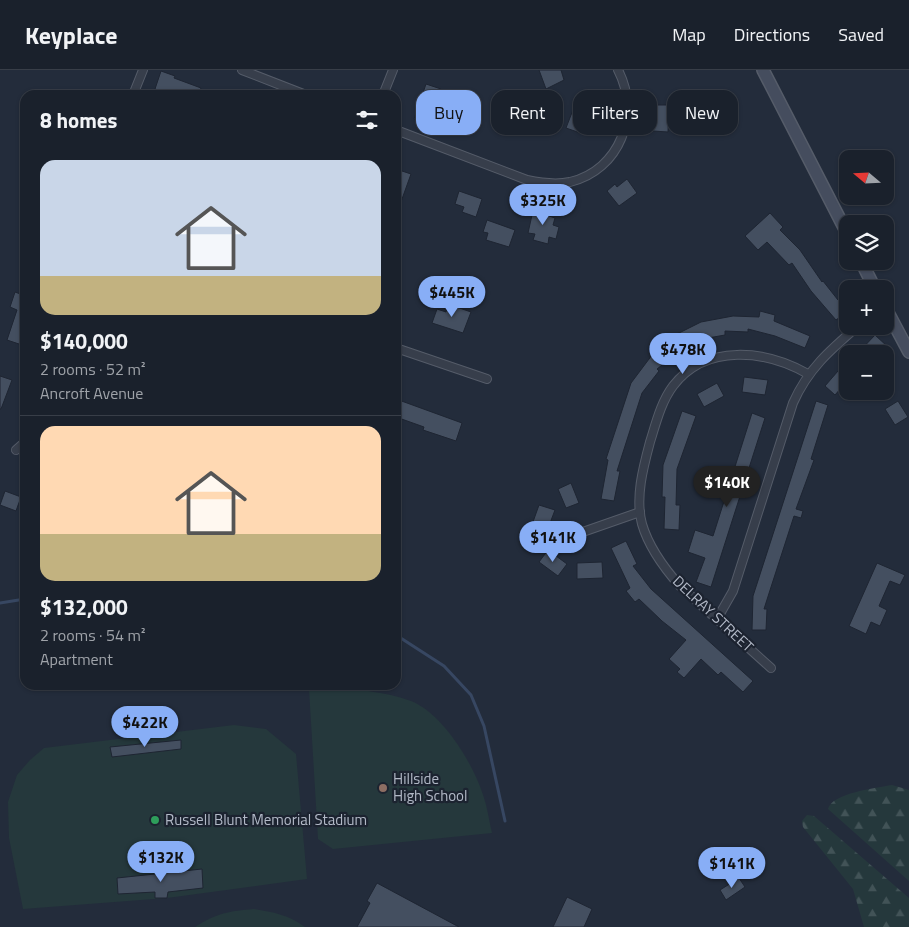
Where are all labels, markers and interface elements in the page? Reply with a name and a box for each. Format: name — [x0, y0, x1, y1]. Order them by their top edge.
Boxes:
text: Keyplace — [25, 17, 118, 53]
text: Map — [672, 21, 706, 48]
text: Directions — [734, 21, 810, 48]
text: Saved — [838, 21, 884, 48]
chip: Buy — [416, 90, 481, 135]
chip: Rent — [491, 90, 563, 135]
chip: Filters — [573, 90, 657, 135]
chip: New — [667, 90, 738, 135]
text: 8 homes — [40, 104, 117, 136]
icon: filters — [353, 106, 381, 134]
north arrow — [839, 150, 894, 205]
map controls — [839, 150, 894, 400]
pin: $325K — [508, 184, 578, 226]
text: $325K — [520, 188, 566, 212]
icon: home — [166, 193, 256, 283]
button: layers — [839, 215, 894, 270]
pin: $445K — [417, 276, 487, 318]
text: $445K — [429, 280, 475, 304]
button: + — [839, 280, 894, 335]
text: $140,000 — [40, 325, 128, 357]
pin: $478K — [648, 332, 718, 375]
text: $478K — [660, 337, 706, 361]
button: − — [839, 345, 894, 400]
text: 2 rooms · 52 m² — [40, 357, 145, 381]
text: Ancroft Avenue — [40, 381, 143, 405]
icon: home — [166, 458, 256, 548]
pin: $140K — [692, 466, 762, 508]
text: $140K — [704, 470, 750, 494]
pin: $141K — [518, 520, 588, 563]
text: $141K — [530, 525, 576, 549]
street label: DELRAY STREET — [668, 570, 759, 657]
text: $132,000 — [40, 591, 128, 623]
text: 2 rooms · 54 m² — [40, 623, 145, 647]
text: Apartment — [40, 647, 113, 671]
pin: $422K — [110, 706, 180, 748]
text: $422K — [122, 710, 168, 734]
place label: Hillside High School — [393, 767, 468, 807]
marker: Hillside High School — [377, 782, 389, 794]
place label: Russell Blunt Memorial Stadium — [165, 808, 367, 831]
marker: Russell Blunt Memorial Stadium — [149, 814, 161, 826]
pin: $132K — [126, 840, 196, 883]
text: $132K — [138, 845, 184, 869]
pin: $141K — [697, 846, 767, 889]
text: $141K — [709, 851, 755, 875]

